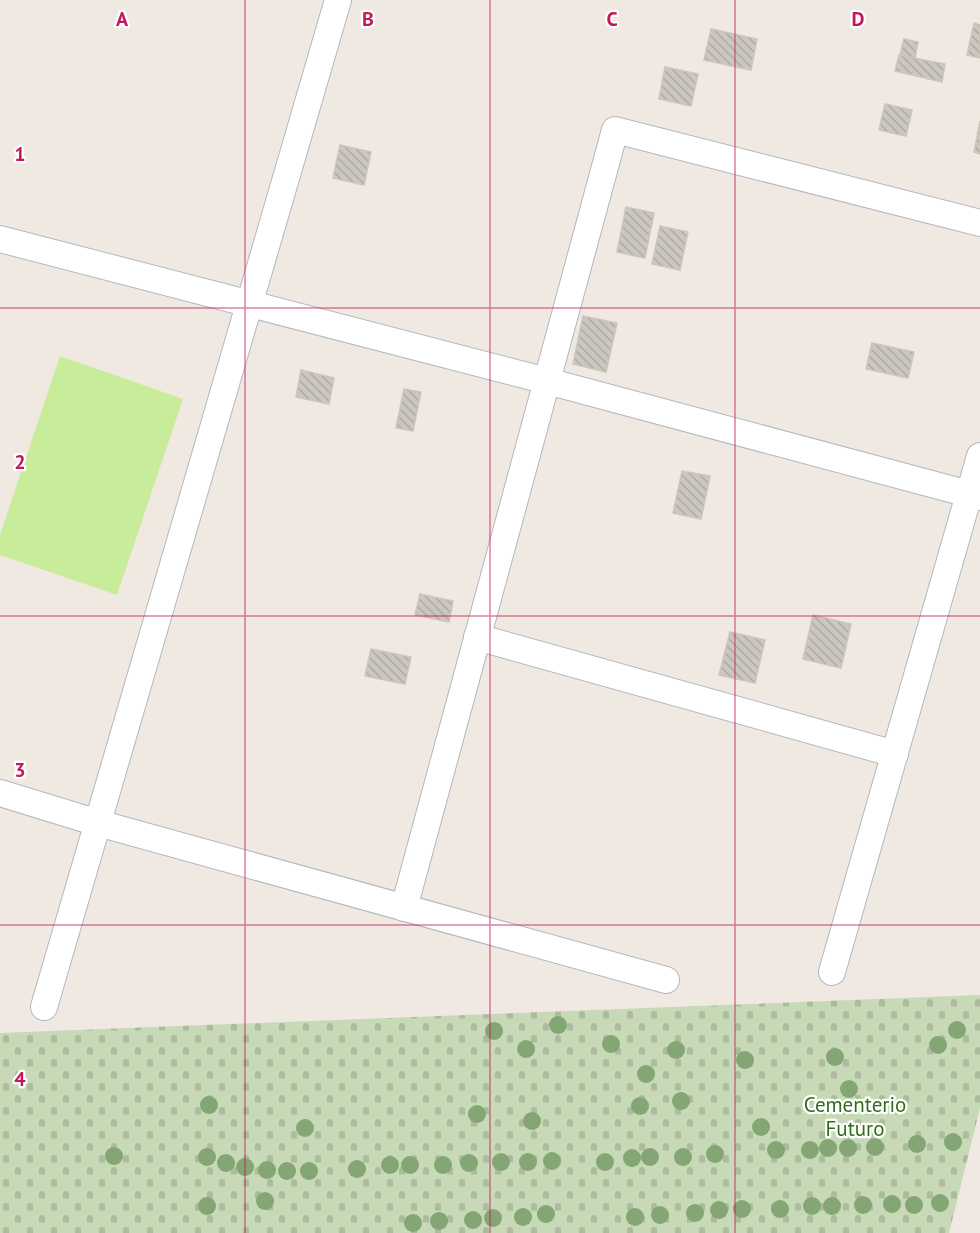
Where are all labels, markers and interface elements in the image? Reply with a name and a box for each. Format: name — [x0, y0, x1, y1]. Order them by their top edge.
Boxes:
text: A — [116, 6, 129, 32]
text: B — [362, 6, 374, 32]
text: C — [606, 6, 618, 32]
text: D — [852, 6, 865, 32]
text: 1 — [14, 141, 26, 167]
text: 2 — [14, 449, 26, 475]
text: 3 — [14, 757, 26, 783]
text: 4 — [14, 1066, 26, 1092]
park label: Cementerio Futuro — [804, 1091, 906, 1142]

